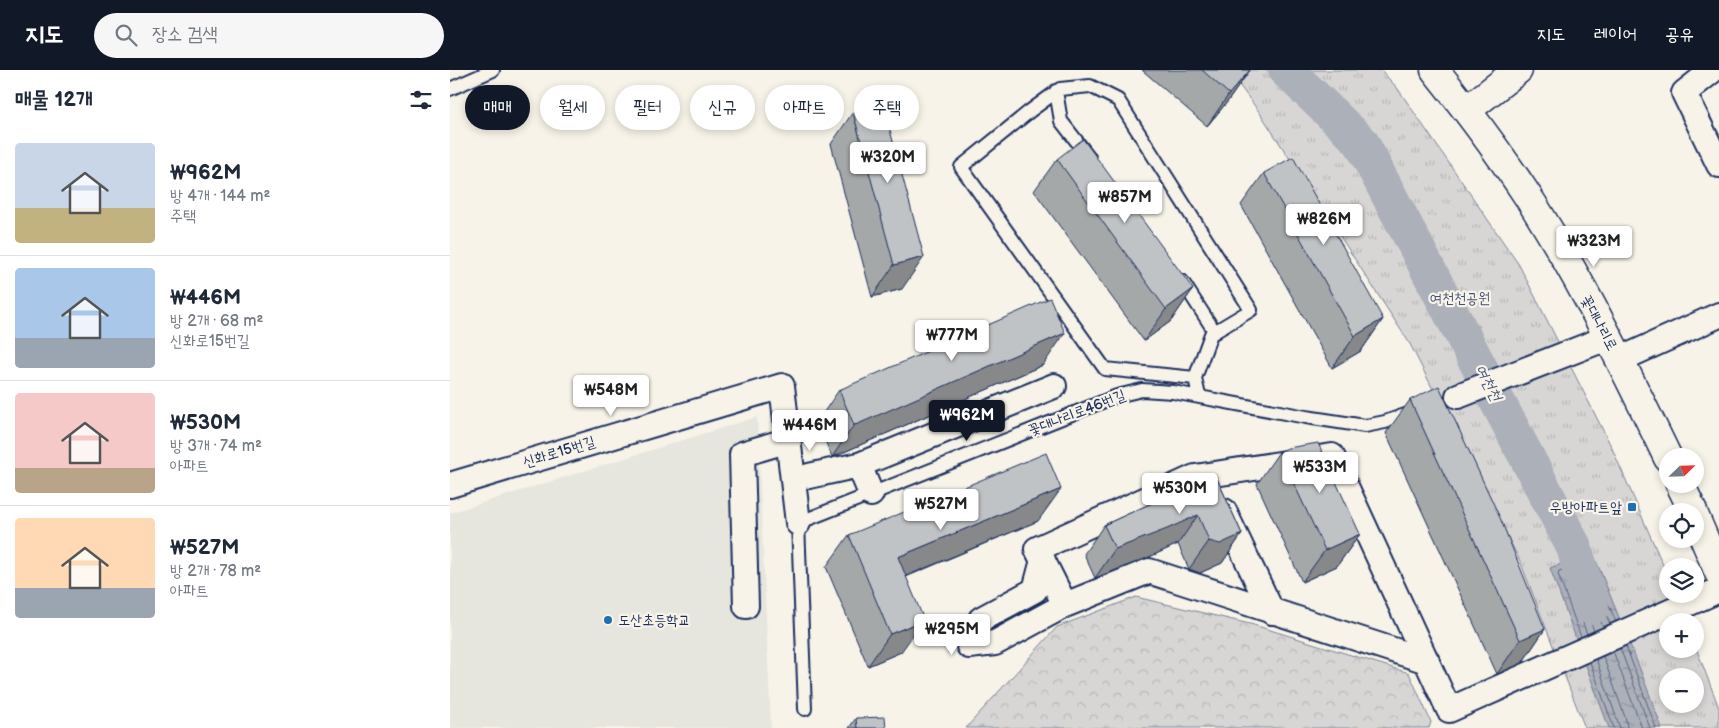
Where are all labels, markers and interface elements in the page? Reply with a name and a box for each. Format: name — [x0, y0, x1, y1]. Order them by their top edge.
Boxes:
search box — [94, 13, 444, 58]
text: 지도 — [25, 20, 64, 49]
icon: search — [112, 21, 140, 49]
text: 장소 검색 — [152, 23, 218, 46]
text: 지도 — [1537, 24, 1566, 45]
text: 레이어 — [1594, 24, 1637, 45]
text: 공유 — [1665, 24, 1694, 45]
chip: 매매 — [465, 85, 530, 130]
chip: 월세 — [540, 85, 605, 130]
chip: 필터 — [615, 85, 680, 130]
chip: 신규 — [690, 85, 755, 130]
chip: 아파트 — [765, 85, 844, 130]
chip: 주택 — [854, 85, 919, 130]
icon: filters — [407, 86, 435, 114]
text: 매물 12개 — [15, 87, 93, 112]
pin: ₩320M — [853, 142, 923, 184]
text: ₩320M — [861, 148, 915, 167]
text: ₩962M — [170, 160, 241, 185]
icon: home — [55, 163, 115, 223]
pin: ₩857M — [1090, 182, 1160, 224]
text: 방 4개 · 144 m² — [170, 187, 270, 206]
text: ₩857M — [1098, 188, 1152, 207]
pin: ₩826M — [1289, 204, 1359, 246]
text: 주택 — [170, 207, 196, 226]
text: ₩826M — [1297, 210, 1351, 229]
pin: ₩323M — [1559, 226, 1629, 268]
text: ₩323M — [1567, 232, 1621, 251]
text: ₩446M — [170, 285, 241, 310]
icon: home — [55, 288, 115, 348]
park label: 여천천공원 — [1430, 289, 1490, 308]
street label: 꽃대나리로 — [1576, 292, 1622, 354]
text: 방 2개 · 68 m² — [170, 312, 264, 331]
pin: ₩777M — [917, 320, 987, 362]
text: ₩777M — [926, 326, 978, 345]
text: 신화로15번길 — [170, 332, 250, 351]
water label: 여천천 — [1471, 361, 1506, 406]
pin: ₩548M — [576, 374, 646, 417]
text: ₩548M — [584, 381, 638, 400]
street label: 꽃대나리로46번길 — [1026, 386, 1128, 440]
pin: ₩962M — [932, 400, 1002, 442]
text: ₩962M — [940, 406, 994, 425]
text: ₩530M — [170, 410, 241, 435]
pin: ₩446M — [775, 410, 845, 452]
icon: home — [55, 413, 115, 473]
text: ₩446M — [783, 416, 837, 435]
street label: 신화로15번길 — [520, 432, 598, 472]
text: 방 3개 · 74 m² — [170, 437, 262, 456]
north arrow — [1659, 448, 1704, 492]
map controls — [1659, 448, 1704, 713]
pin: ₩533M — [1285, 452, 1355, 494]
text: 아파트 — [170, 457, 209, 476]
text: ₩533M — [1293, 458, 1347, 477]
pin: ₩530M — [1145, 472, 1215, 515]
text: ₩530M — [1153, 479, 1207, 498]
pin: ₩527M — [906, 488, 976, 531]
text: ₩527M — [915, 495, 967, 514]
place label: 우방아파트앞 — [1550, 498, 1622, 517]
marker: 우방아파트앞 — [1626, 501, 1638, 513]
button: locate — [1659, 503, 1704, 548]
text: ₩527M — [170, 535, 239, 560]
icon: home — [55, 538, 115, 598]
button: layers — [1659, 558, 1704, 603]
text: 방 2개 · 78 m² — [170, 562, 261, 581]
text: 아파트 — [170, 582, 209, 601]
place label: 도산초등학교 — [618, 611, 690, 630]
button: + — [1659, 613, 1704, 658]
marker: 도산초등학교 — [602, 614, 614, 626]
pin: ₩295M — [917, 614, 987, 656]
text: ₩295M — [925, 620, 979, 639]
button: − — [1659, 668, 1704, 713]

